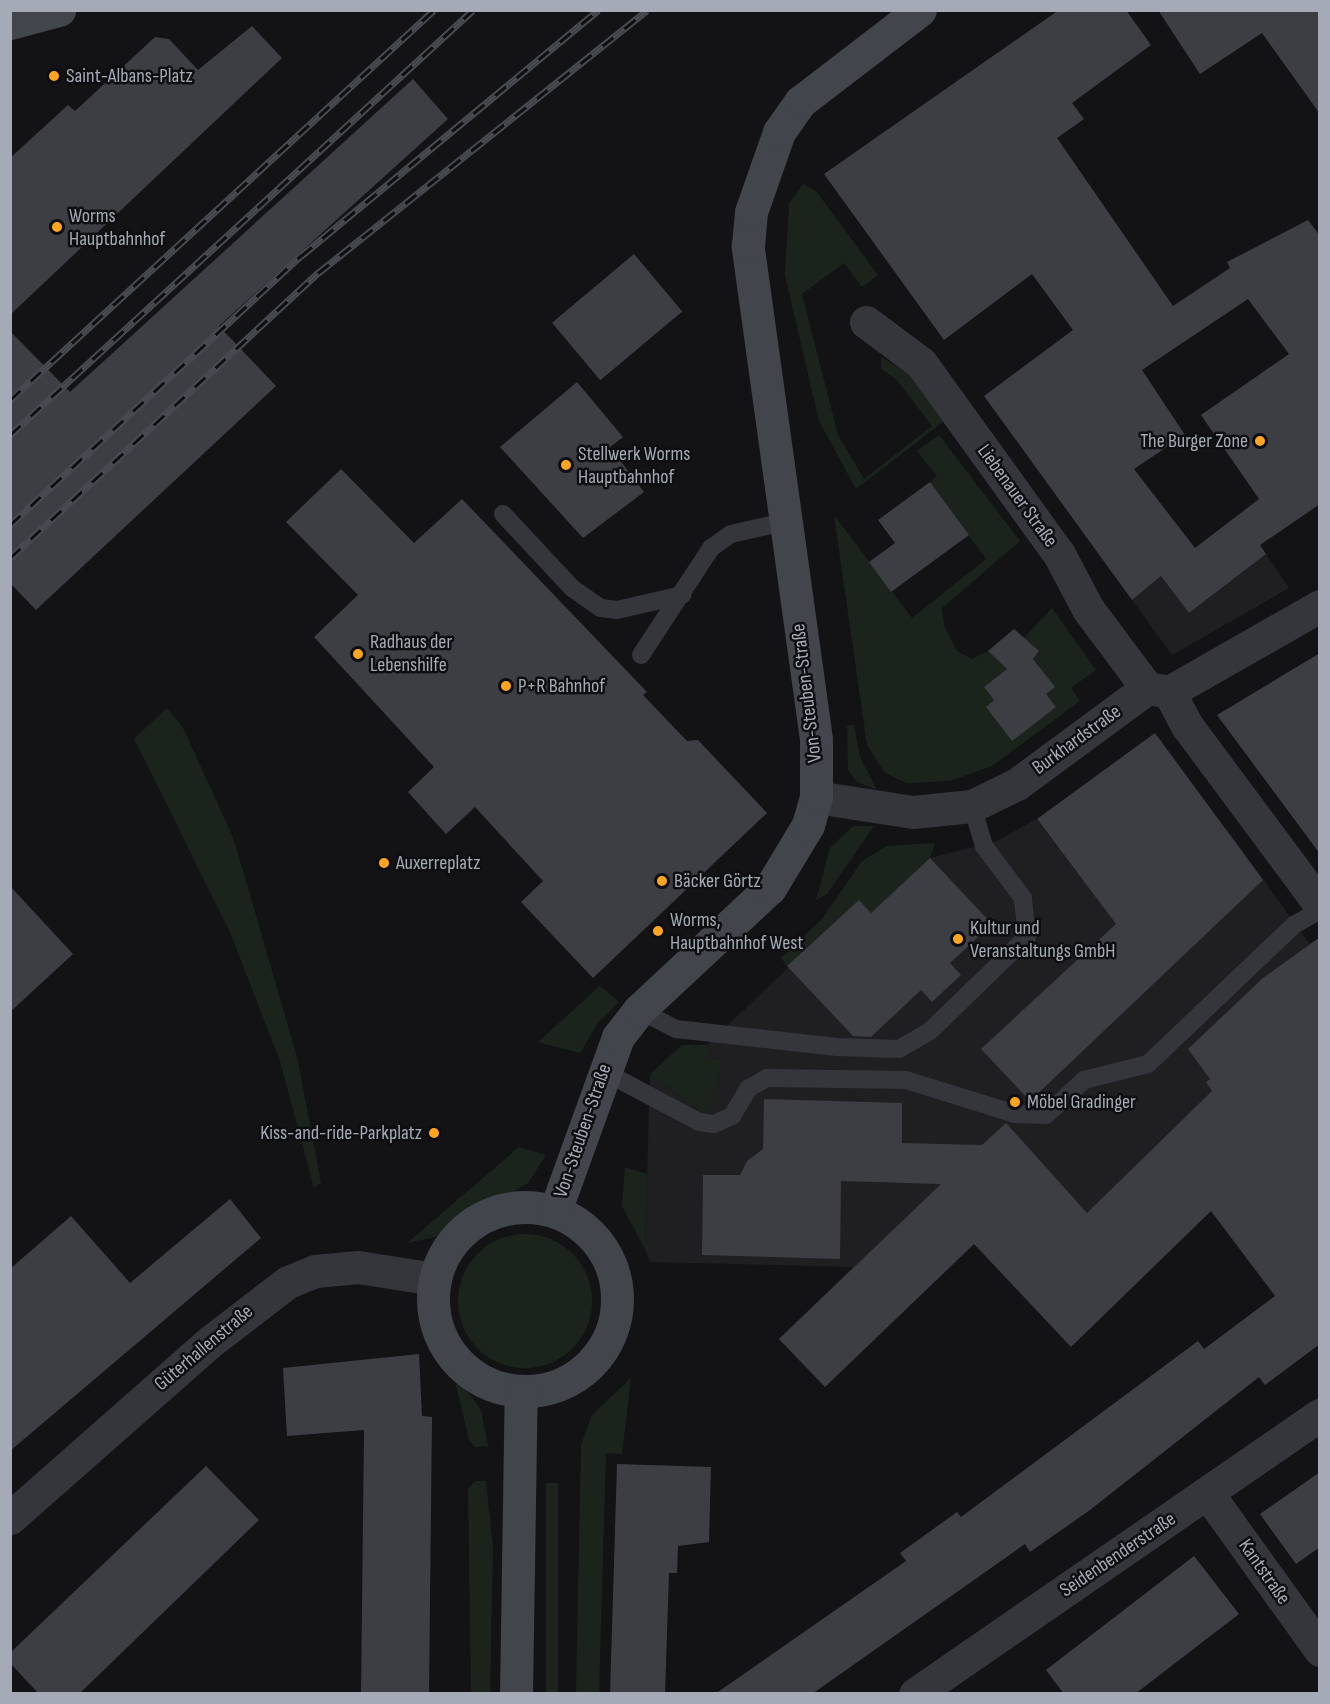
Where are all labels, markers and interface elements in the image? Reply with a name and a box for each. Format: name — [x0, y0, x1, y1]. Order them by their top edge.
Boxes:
place label: Saint-Albans-Platz — [66, 64, 193, 88]
marker: Saint-Albans-Platz — [47, 69, 61, 83]
place label: Worms Hauptbahnhof — [69, 204, 165, 251]
marker: Worms Hauptbahnhof — [50, 220, 64, 234]
place label: The Burger Zone — [1140, 429, 1248, 453]
marker: The Burger Zone — [1253, 434, 1267, 448]
street label: Liebenauer Straße — [972, 440, 1062, 552]
place label: Stellwerk Worms Hauptbahnhof — [578, 442, 690, 489]
marker: Stellwerk Worms Hauptbahnhof — [559, 458, 573, 472]
street label: Von-Steuben-Straße — [787, 622, 827, 764]
place label: Radhaus der Lebenshilfe — [370, 630, 452, 677]
marker: Radhaus der Lebenshilfe — [351, 647, 365, 661]
place label: P+R Bahnhof — [518, 674, 605, 698]
marker: P+R Bahnhof — [499, 679, 513, 693]
street label: Burkhardstraße — [1028, 700, 1126, 780]
place label: Auxerreplatz — [396, 851, 480, 875]
marker: Auxerreplatz — [377, 856, 391, 870]
place label: Bäcker Görtz — [674, 869, 761, 893]
marker: Bäcker Görtz — [655, 874, 669, 888]
place label: Worms, Hauptbahnhof West — [670, 908, 803, 955]
place label: Kultur und Veranstaltungs GmbH — [970, 916, 1115, 963]
marker: Worms, Hauptbahnhof West — [651, 924, 665, 938]
marker: Kultur und Veranstaltungs GmbH — [951, 932, 965, 946]
street label: Von-Steuben-Straße — [549, 1061, 617, 1201]
place label: Möbel Gradinger — [1027, 1090, 1136, 1114]
marker: Möbel Gradinger — [1008, 1095, 1022, 1109]
place label: Kiss-and-ride-Parkplatz — [260, 1121, 422, 1145]
marker: Kiss-and-ride-Parkplatz — [427, 1126, 441, 1140]
street label: Güterhallenstraße — [150, 1300, 258, 1396]
street label: Seidenbenderstraße — [1055, 1507, 1181, 1603]
street label: Kantstraße — [1233, 1535, 1295, 1609]

